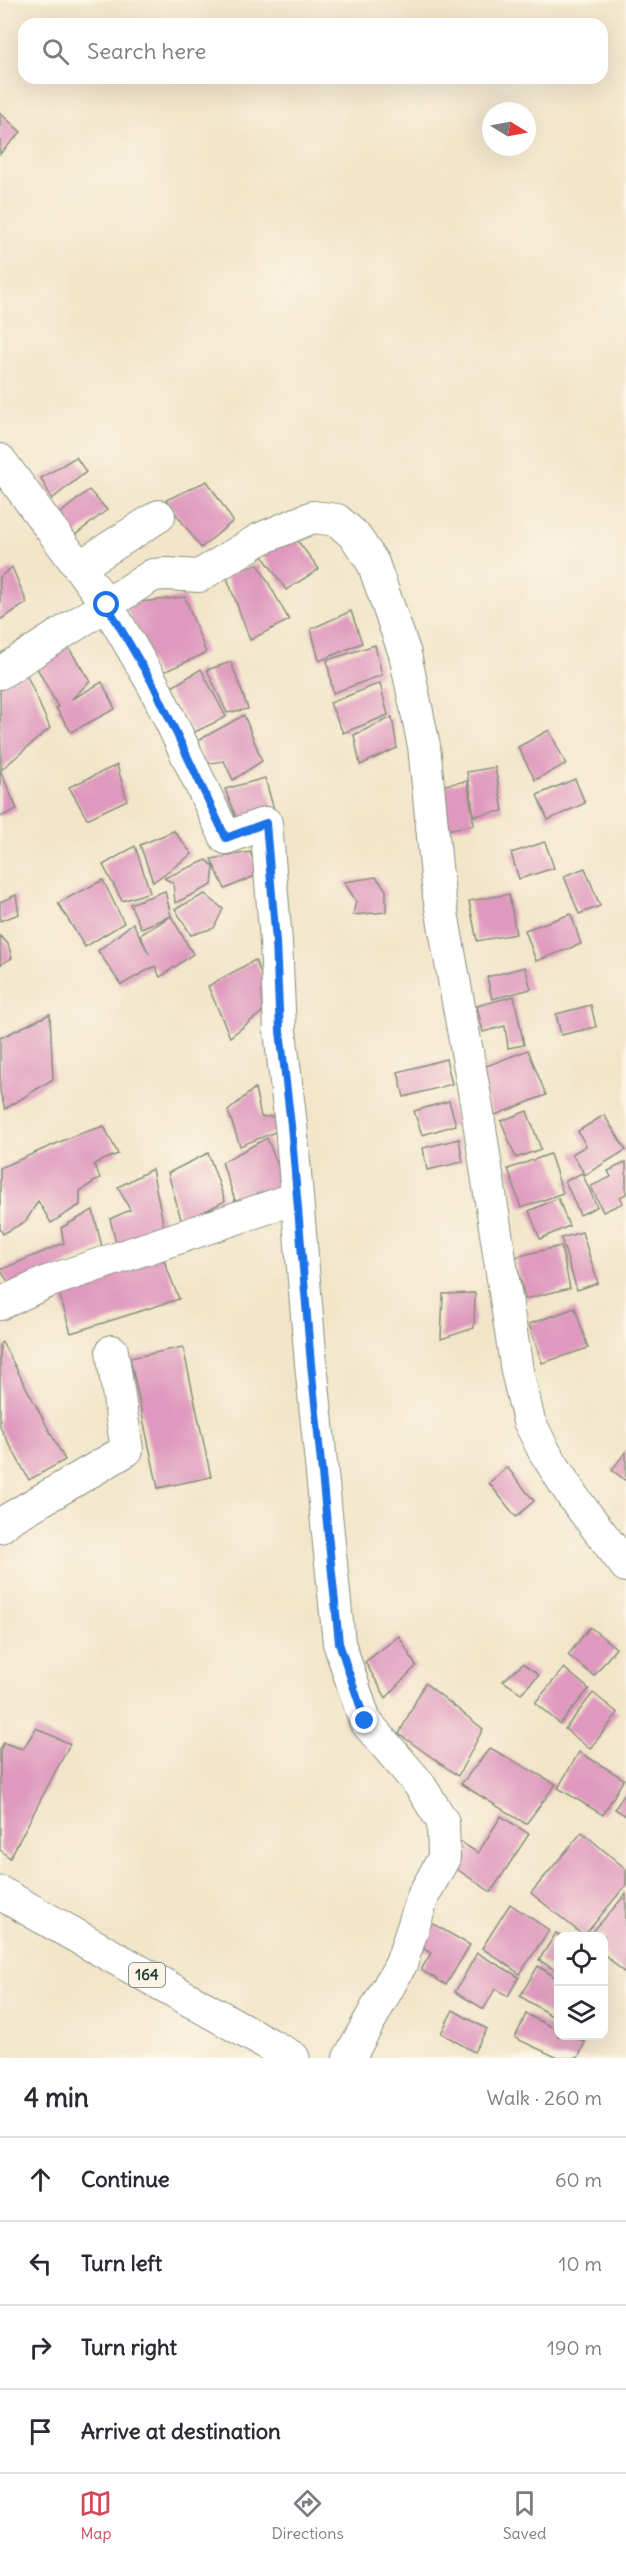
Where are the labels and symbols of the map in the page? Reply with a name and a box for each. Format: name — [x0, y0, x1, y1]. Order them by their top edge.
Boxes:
north arrow — [482, 102, 536, 156]
route start — [93, 591, 119, 617]
route end — [351, 1707, 377, 1733]
road number: 164 — [129, 1963, 165, 1987]

